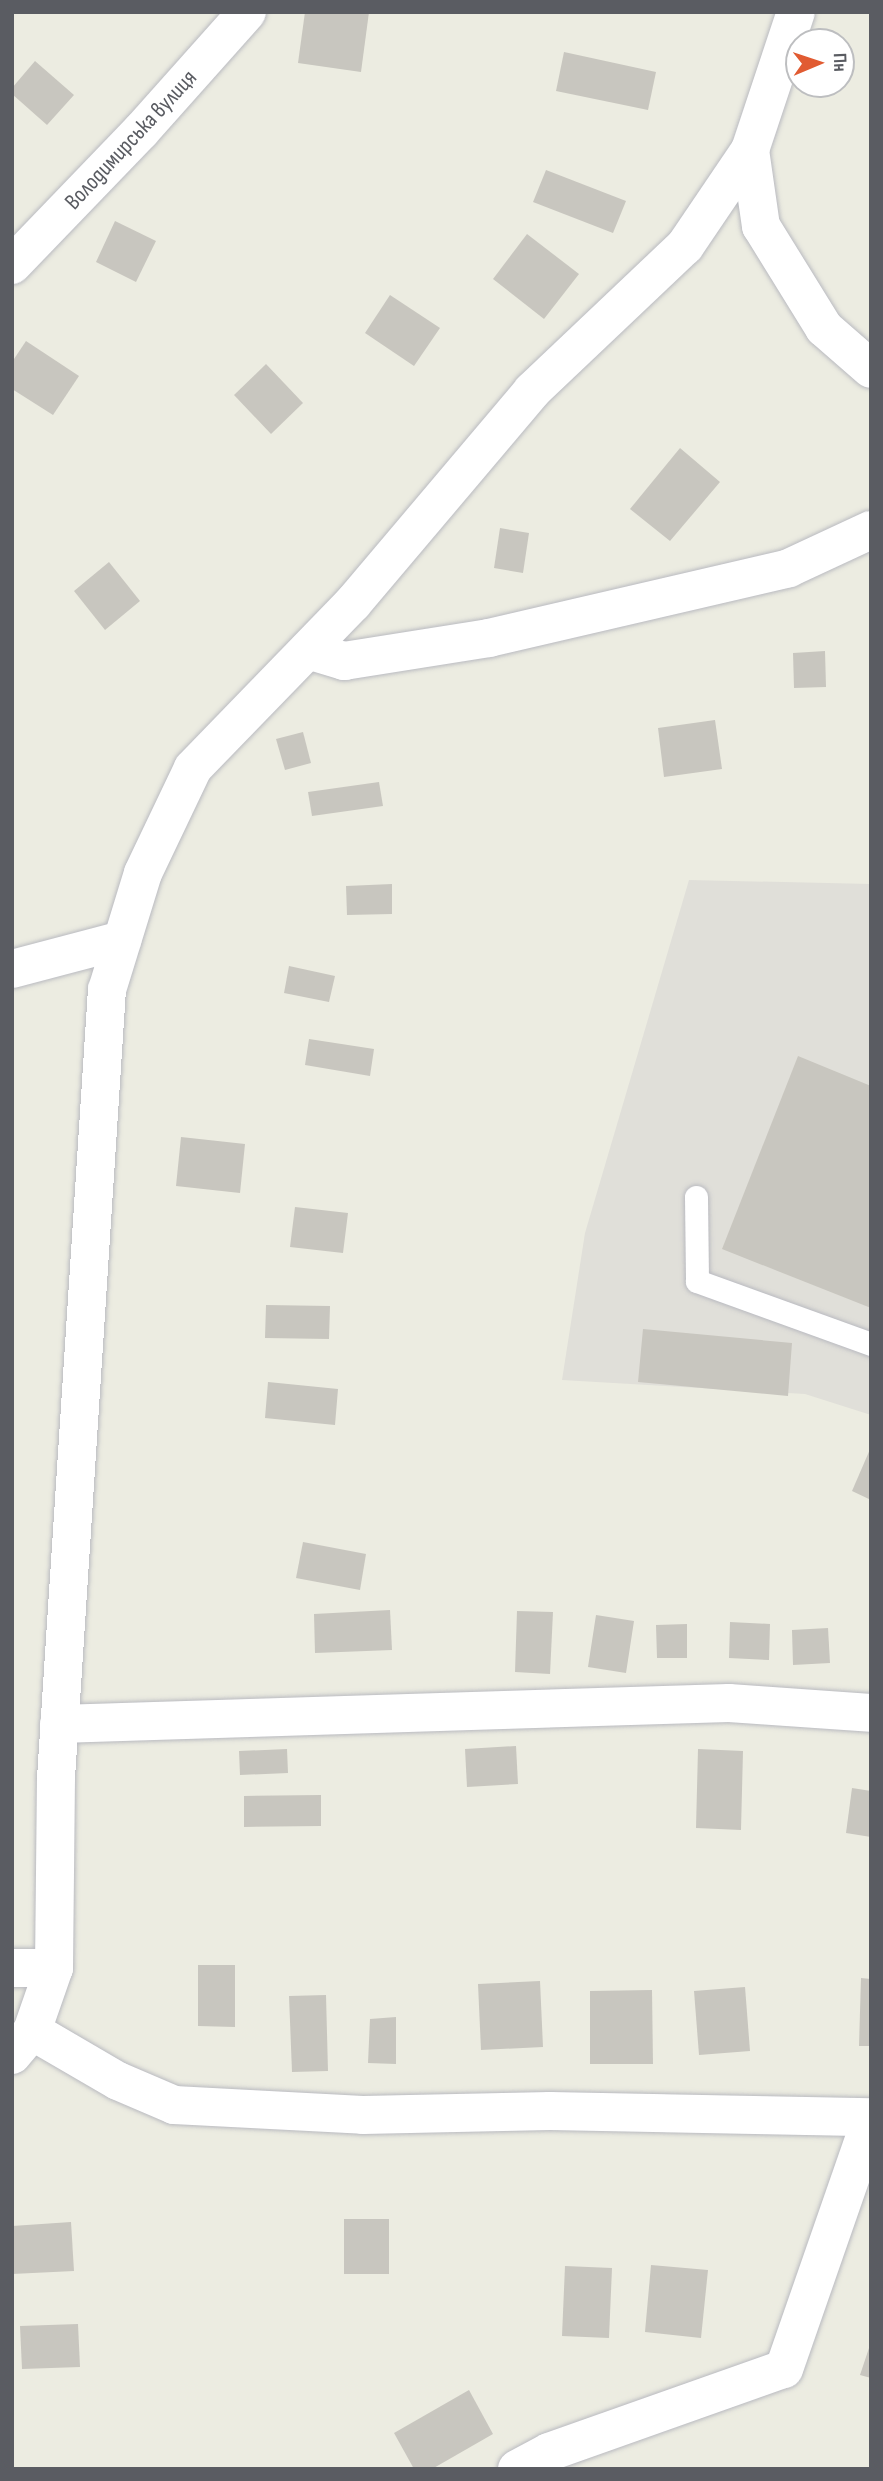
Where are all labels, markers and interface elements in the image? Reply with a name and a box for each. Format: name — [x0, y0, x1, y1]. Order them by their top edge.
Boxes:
north arrow — [785, 28, 855, 98]
text: Пн — [828, 53, 851, 72]
street label: Володимирська вулиця — [59, 64, 203, 216]

